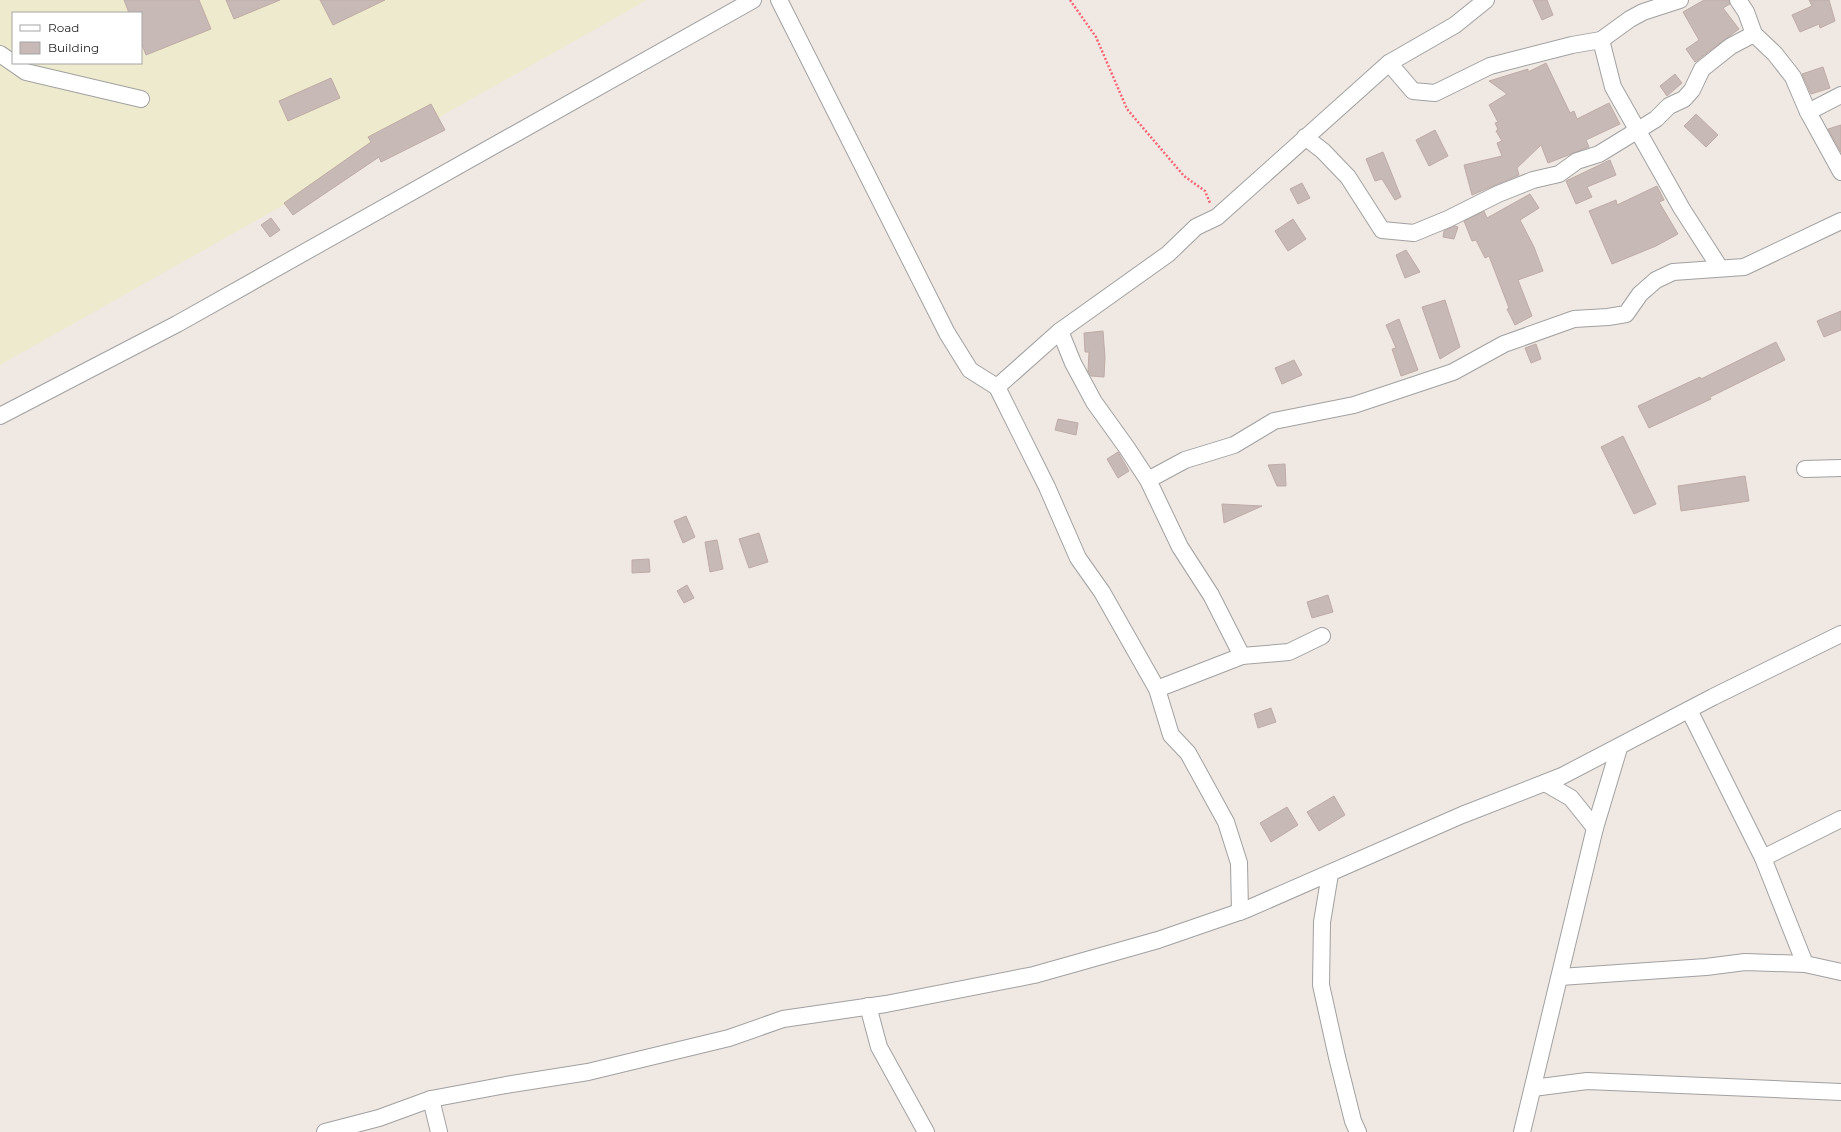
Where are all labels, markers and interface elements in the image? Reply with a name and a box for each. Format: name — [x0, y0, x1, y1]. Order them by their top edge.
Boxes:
legend — [12, 12, 142, 64]
text: Road — [48, 20, 79, 35]
text: Building — [48, 40, 99, 55]

